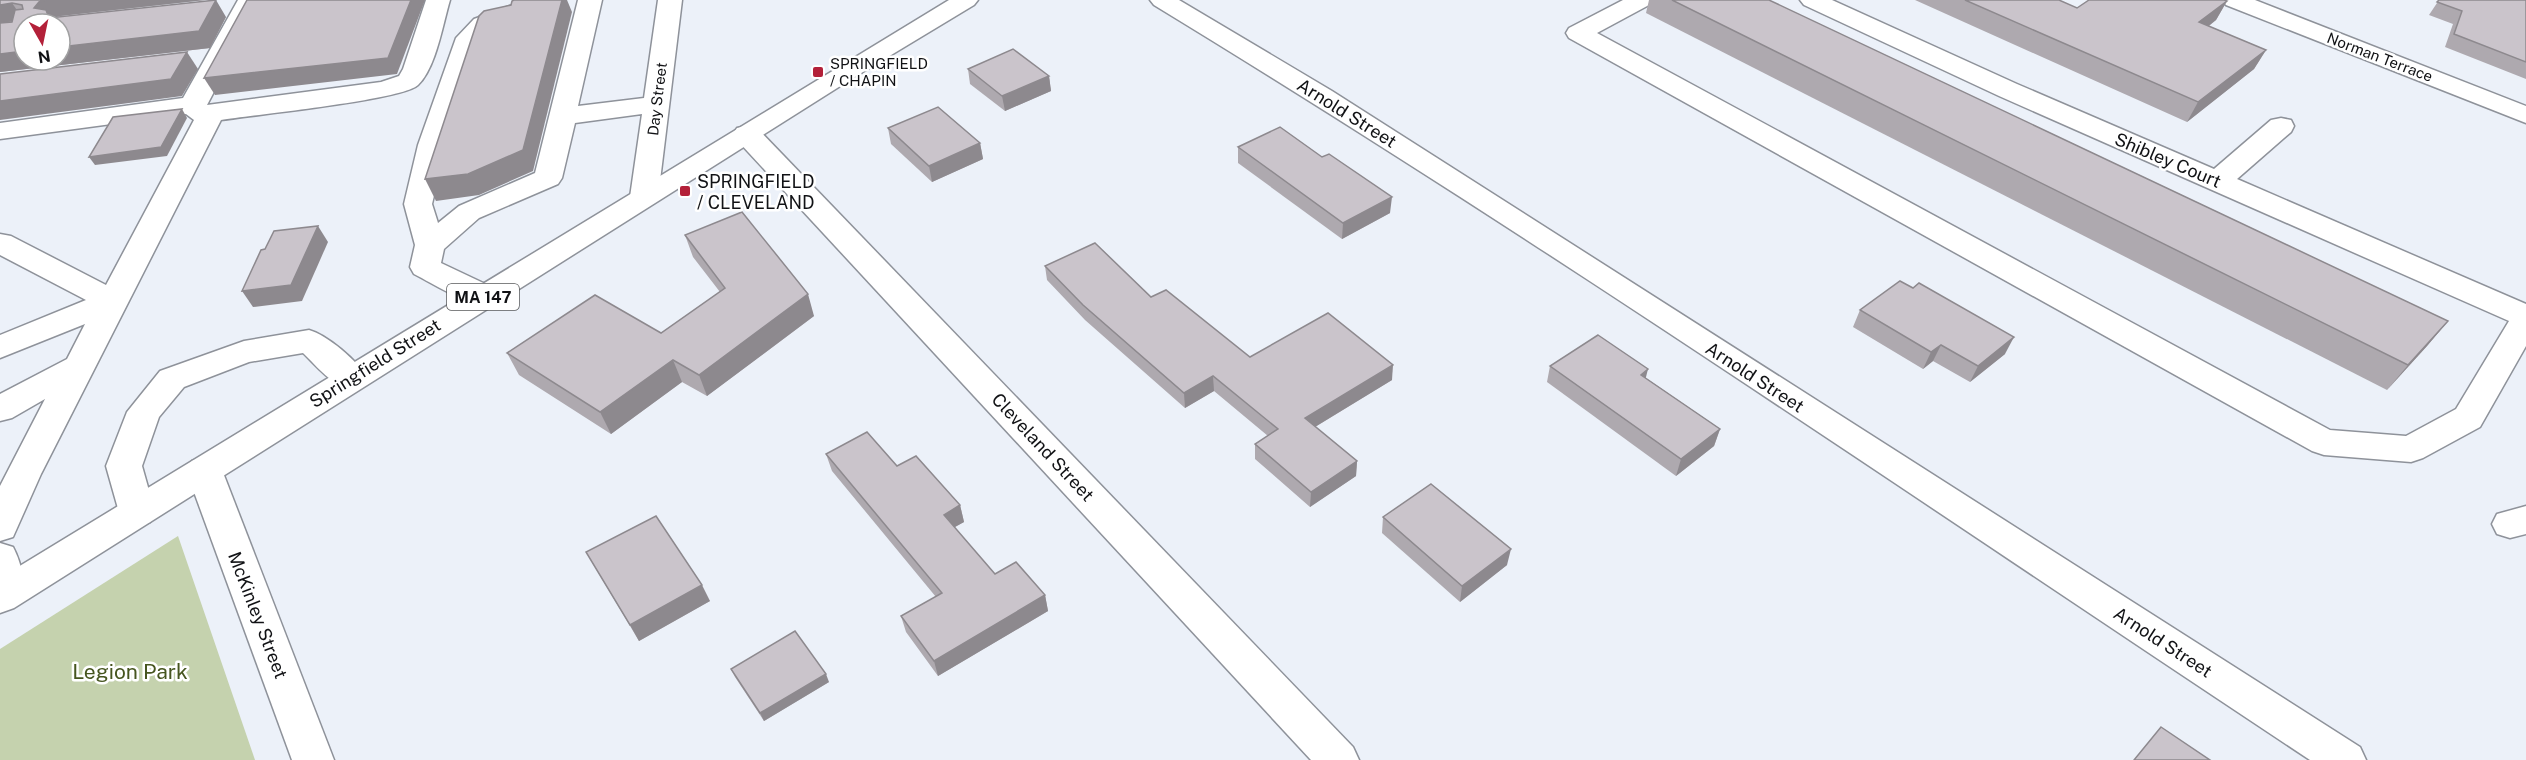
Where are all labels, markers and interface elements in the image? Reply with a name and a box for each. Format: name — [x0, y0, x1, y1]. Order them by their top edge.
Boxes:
north arrow — [12, 12, 72, 72]
street label: Norman Terrace — [2325, 29, 2435, 85]
text: N — [37, 46, 52, 67]
place label: SPRINGFIELD / CHAPIN — [830, 55, 928, 89]
street label: Day Street — [644, 61, 670, 137]
marker: SPRINGFIELD / CHAPIN — [811, 65, 825, 79]
street label: Arnold Street — [1293, 74, 1401, 152]
street label: Shibley Court — [2112, 128, 2224, 192]
place label: SPRINGFIELD / CLEVELAND — [697, 171, 815, 213]
marker: SPRINGFIELD / CLEVELAND — [678, 184, 692, 198]
road number: MA 147 — [447, 284, 519, 310]
street label: Springfield Street — [306, 314, 444, 412]
street label: Arnold Street — [1702, 337, 1808, 417]
street label: Cleveland Street — [988, 389, 1098, 505]
street label: McKinley Street — [224, 549, 292, 681]
street label: Arnold Street — [2110, 602, 2216, 682]
park label: Legion Park — [72, 659, 188, 684]

